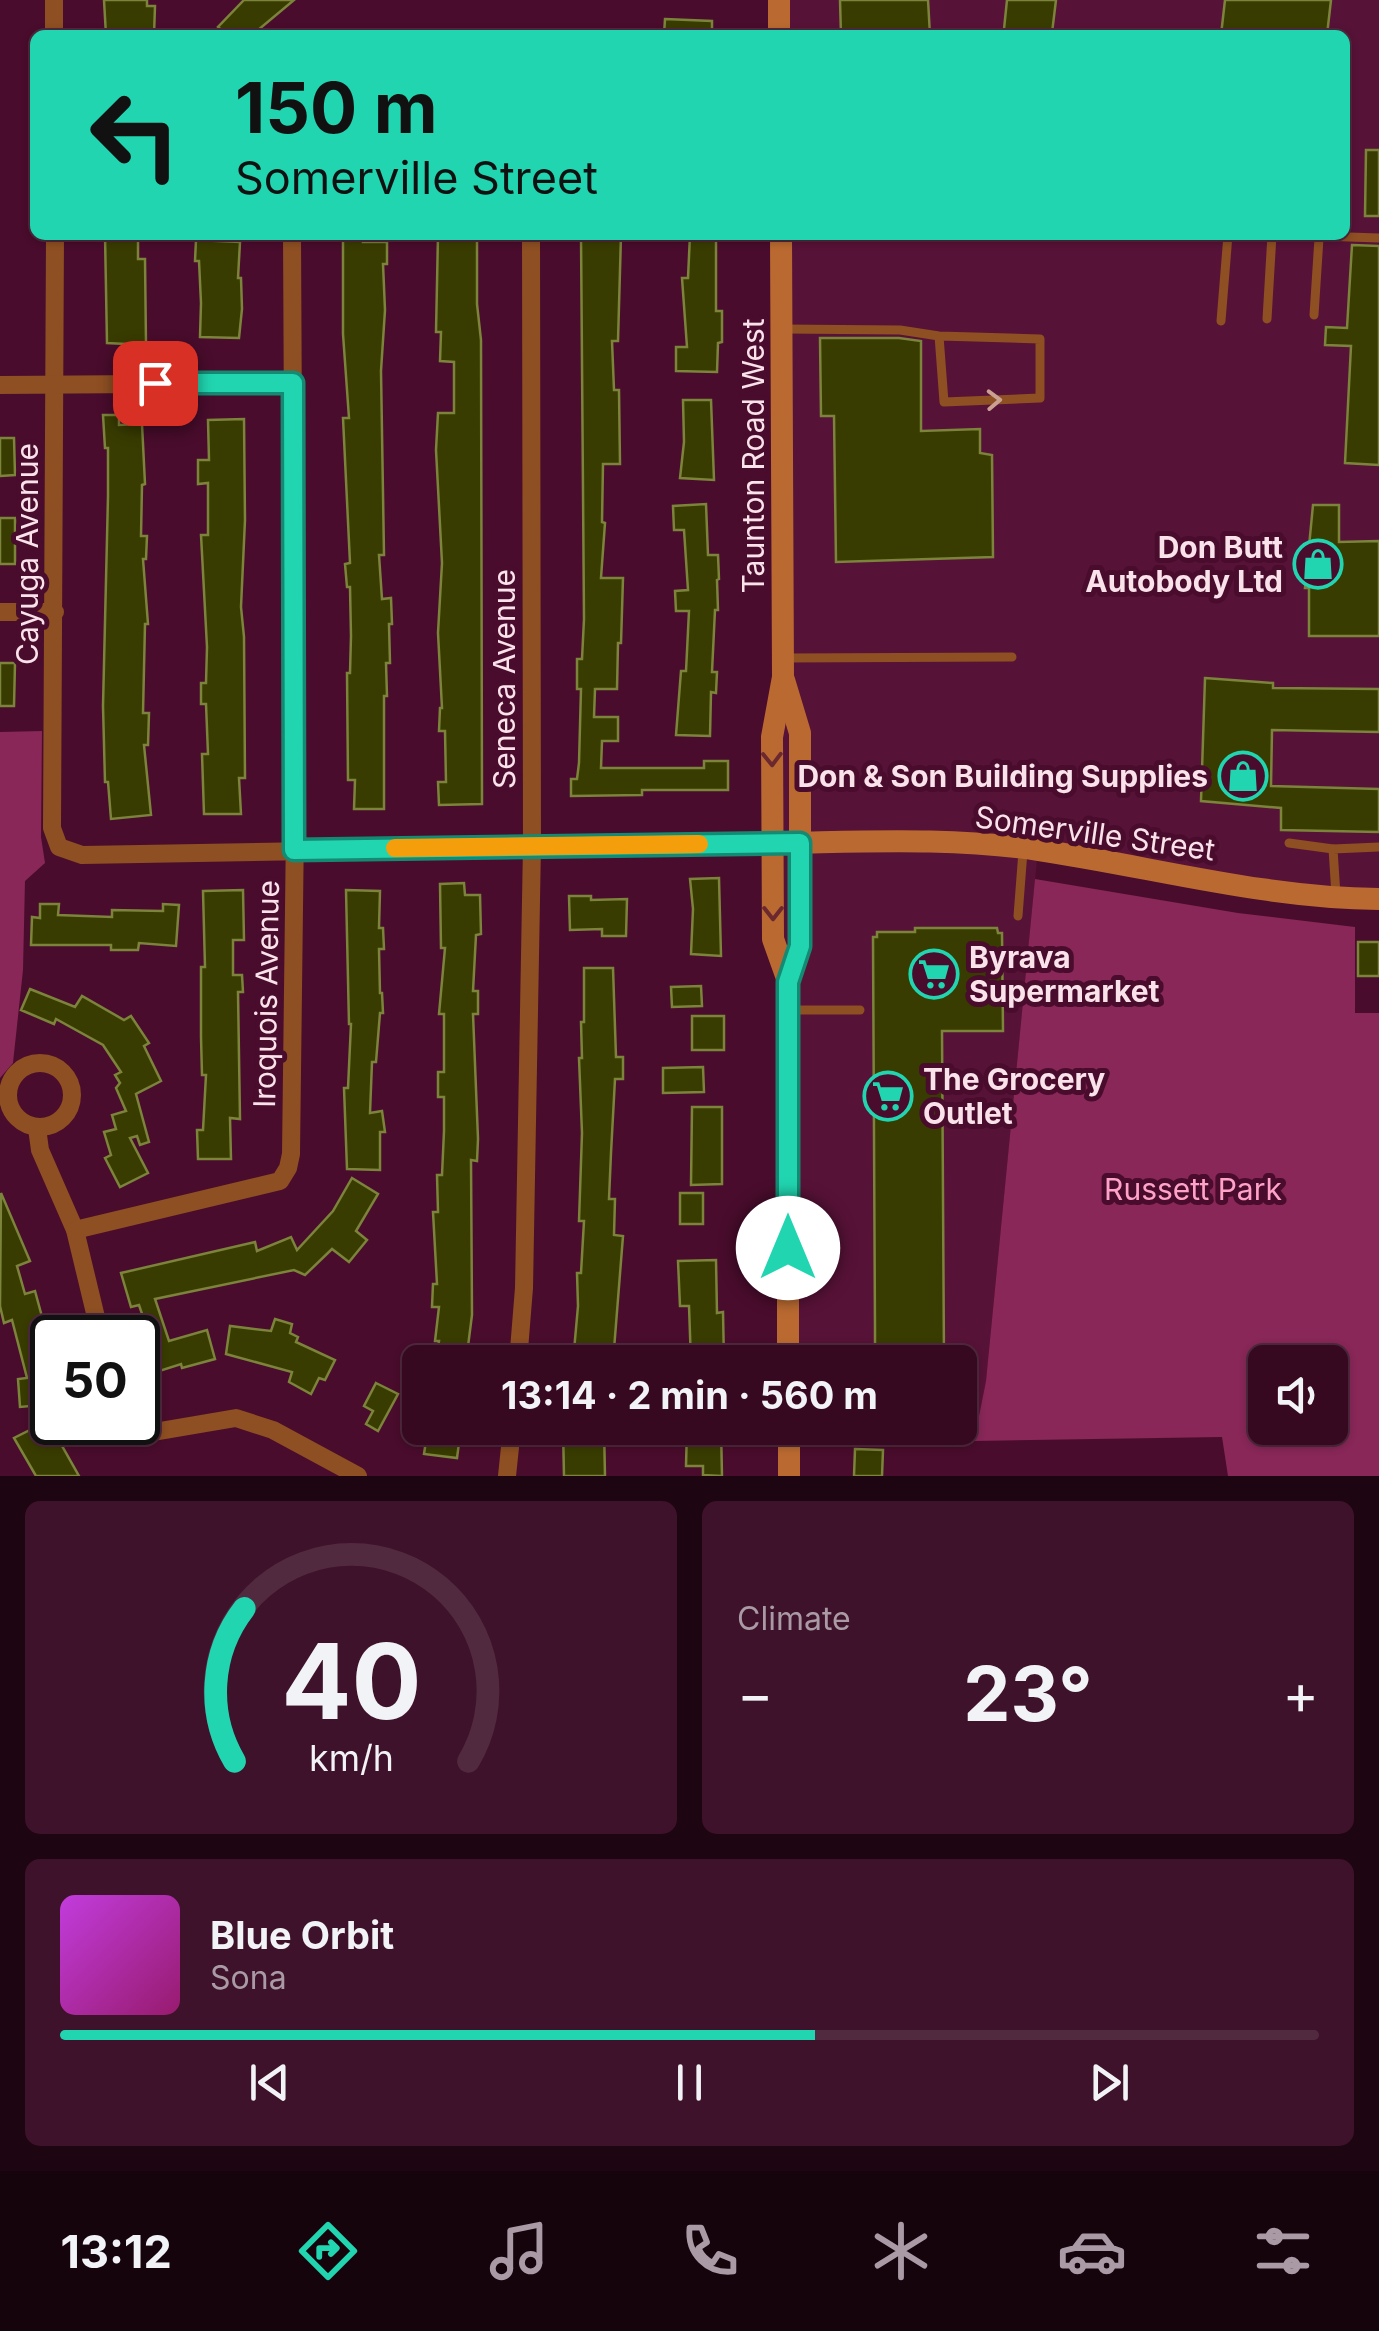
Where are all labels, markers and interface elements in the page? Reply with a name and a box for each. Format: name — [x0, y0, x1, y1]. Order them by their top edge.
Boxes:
text: 150 m — [235, 65, 438, 150]
icon: left — [70, 70, 200, 200]
text: Somerville Street — [235, 150, 598, 205]
street label: Taunton Road West — [735, 318, 771, 594]
pin — [113, 341, 198, 426]
icon: arrive — [128, 356, 183, 411]
one-way arrow — [986, 390, 1002, 411]
street label: Cayuga Avenue — [9, 443, 45, 665]
place label: Don Butt Autobody Ltd — [1085, 529, 1283, 599]
shop icon: Don Butt Autobody Ltd — [1292, 538, 1344, 590]
street label: Seneca Avenue — [486, 569, 522, 789]
shop icon: Don & Son Building Supplies — [1217, 750, 1269, 802]
one-way arrow — [761, 752, 783, 768]
place label: Don & Son Building Supplies — [797, 758, 1208, 794]
street label: Somerville Street — [973, 798, 1218, 868]
street label: Iroquois Avenue — [246, 880, 286, 1108]
one-way arrow — [762, 906, 784, 922]
place label: Byrava Supermarket — [969, 939, 1160, 1009]
supermarket icon: Byrava Supermarket — [908, 948, 960, 1000]
place label: The Grocery Outlet — [923, 1061, 1105, 1131]
supermarket icon: The Grocery Outlet — [862, 1070, 914, 1122]
park label: Russett Park — [1104, 1171, 1282, 1207]
position arrow — [736, 1196, 840, 1300]
speed limit sign: 50 — [30, 1315, 160, 1445]
map controls — [1248, 1345, 1348, 1445]
button: sound — [1248, 1345, 1348, 1445]
text: 13:14 · 2 min · 560 m — [501, 1372, 878, 1418]
text: Climate — [737, 1599, 851, 1638]
text: 40 — [281, 1618, 421, 1744]
text: 23° — [963, 1648, 1093, 1739]
text: − — [737, 1661, 773, 1727]
text: + — [1283, 1661, 1319, 1727]
text: km/h — [309, 1736, 393, 1780]
text: Blue Orbit — [210, 1912, 394, 1958]
text: Sona — [210, 1958, 287, 1997]
icon: previous — [242, 2055, 297, 2110]
icon: pause — [662, 2055, 717, 2110]
icon: next — [1082, 2055, 1137, 2110]
icon: directions — [293, 2216, 363, 2286]
icon: music — [484, 2216, 554, 2286]
icon: phone — [675, 2216, 745, 2286]
icon: climate — [866, 2216, 936, 2286]
icon: car — [1057, 2216, 1127, 2286]
icon: filters — [1248, 2216, 1318, 2286]
text: 13:12 — [61, 2224, 172, 2279]

